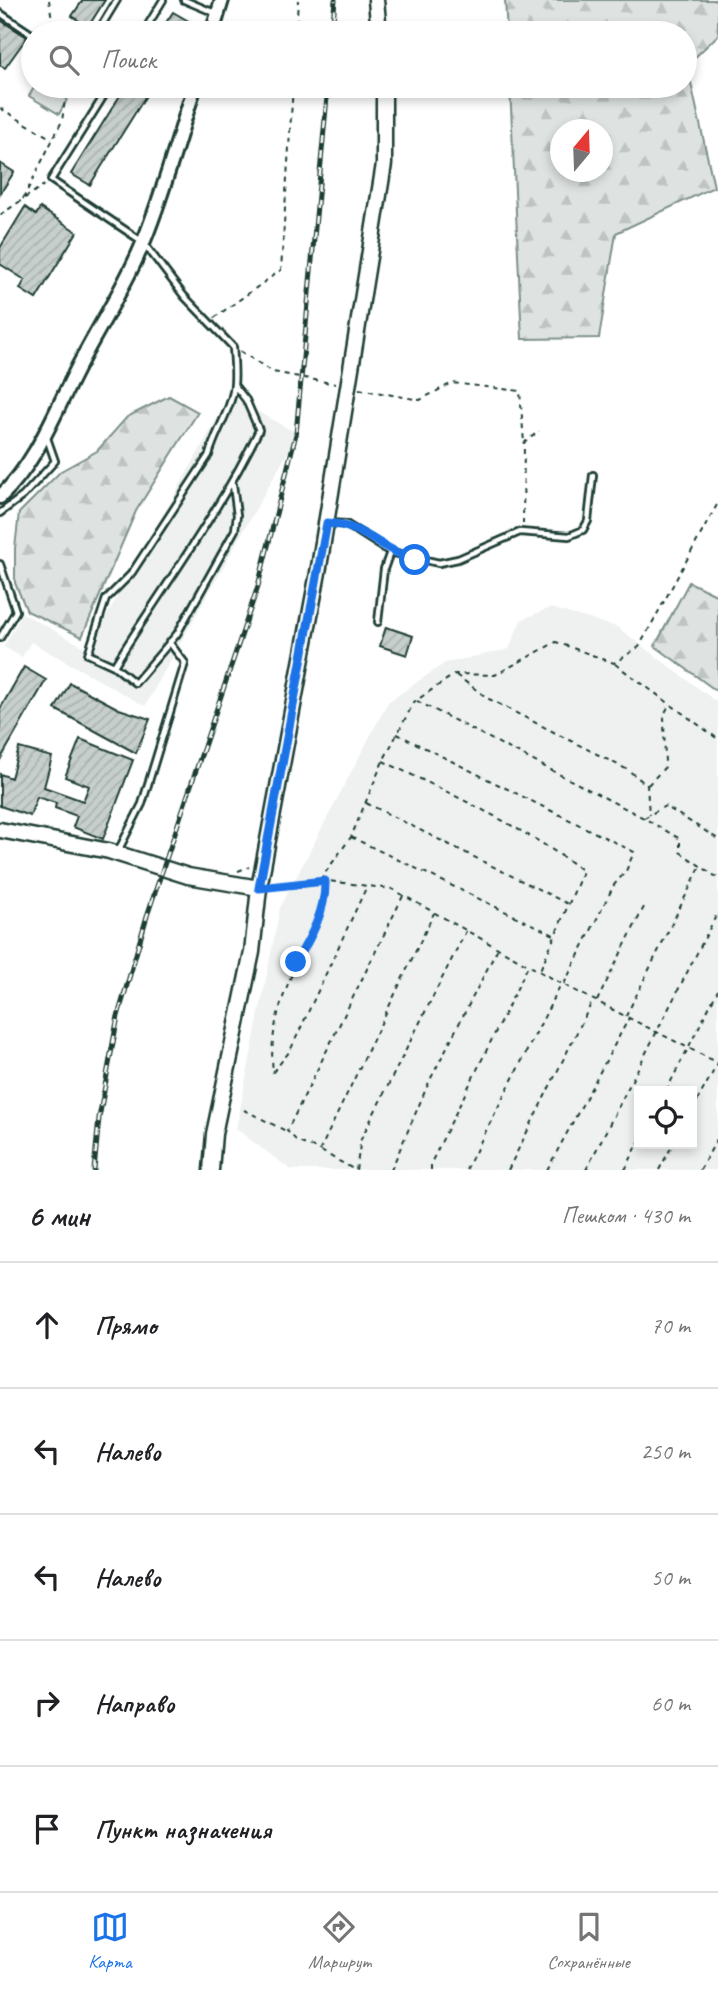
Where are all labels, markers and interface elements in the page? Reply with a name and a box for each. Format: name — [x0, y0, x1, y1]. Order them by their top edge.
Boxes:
search box — [21, 21, 697, 98]
icon: search — [45, 41, 83, 79]
text: Поиск — [101, 43, 156, 76]
north arrow — [550, 119, 613, 182]
route start — [399, 544, 430, 575]
route end — [280, 946, 311, 977]
map controls — [634, 1086, 697, 1149]
button: locate — [634, 1086, 697, 1149]
text: 6 мин — [28, 1197, 90, 1235]
text: Пешком · 430 m — [562, 1201, 690, 1230]
icon: ahead — [28, 1306, 66, 1344]
text: Прямо — [95, 1309, 157, 1342]
text: 70 m — [651, 1311, 690, 1340]
icon: left — [28, 1432, 66, 1470]
text: Налево — [95, 1435, 161, 1468]
text: 250 m — [641, 1437, 690, 1466]
icon: left — [28, 1558, 66, 1596]
text: Налево — [95, 1561, 161, 1594]
text: 50 m — [651, 1563, 690, 1592]
icon: right — [28, 1684, 66, 1722]
text: Направо — [95, 1687, 174, 1720]
text: 60 m — [651, 1689, 690, 1718]
icon: arrive — [28, 1810, 66, 1848]
text: Пункт назначения — [95, 1813, 271, 1846]
tab: Карта — [88, 1908, 132, 1974]
tab: Маршрут — [308, 1908, 371, 1974]
tab: Сохранённые — [547, 1908, 630, 1974]

